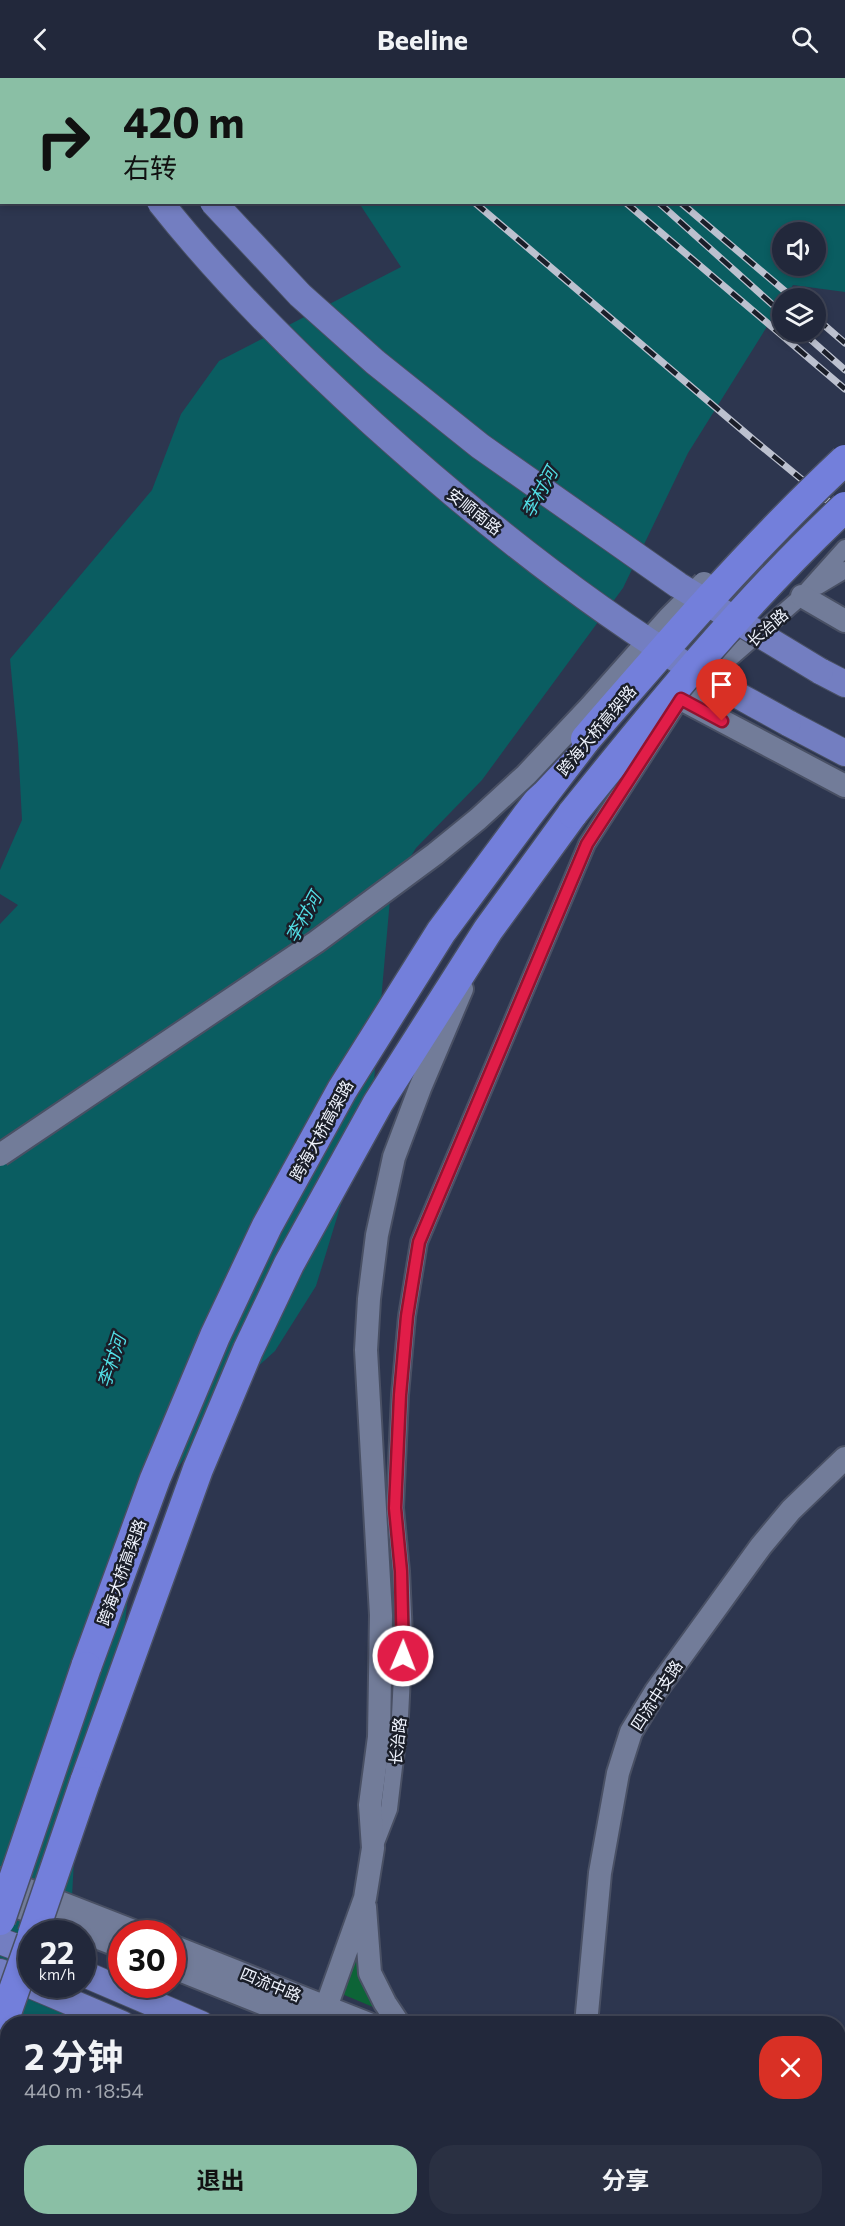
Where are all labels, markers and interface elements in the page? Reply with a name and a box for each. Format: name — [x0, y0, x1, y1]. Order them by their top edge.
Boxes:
icon: back — [24, 23, 57, 56]
text: Beeline — [377, 23, 468, 56]
icon: search — [788, 23, 821, 56]
text: 420 m — [123, 95, 245, 147]
icon: right — [24, 102, 102, 180]
text: 右转 — [123, 151, 177, 184]
map controls — [772, 222, 826, 342]
button: sound — [772, 222, 826, 276]
button: layers — [772, 288, 826, 342]
water label: 李村河 — [516, 460, 563, 521]
street label: 安顺南路 — [444, 484, 506, 538]
street label: 长治路 — [743, 604, 791, 650]
pin — [696, 659, 747, 721]
icon: arrive — [705, 668, 738, 701]
street label: 跨海大桥高架路 — [553, 681, 639, 779]
water label: 李村河 — [280, 885, 327, 946]
street label: 跨海大桥高架路 — [286, 1076, 356, 1184]
water label: 李村河 — [92, 1329, 131, 1390]
street label: 跨海大桥高架路 — [93, 1516, 149, 1628]
position arrow — [371, 1624, 435, 1688]
street label: 四流中支路 — [626, 1656, 686, 1734]
street label: 长治路 — [385, 1716, 409, 1766]
speed limit sign: 30 — [108, 1920, 186, 1998]
text: 22 — [40, 1933, 74, 1970]
street label: 四流中路 — [238, 1963, 304, 2005]
text: km/h — [39, 1965, 75, 1983]
text: 2 分钟 — [24, 2033, 123, 2077]
button: close — [759, 2036, 822, 2099]
text: 440 m · 18:54 — [24, 2078, 144, 2102]
button: 退出 — [24, 2145, 417, 2214]
button: 分享 — [429, 2145, 822, 2214]

